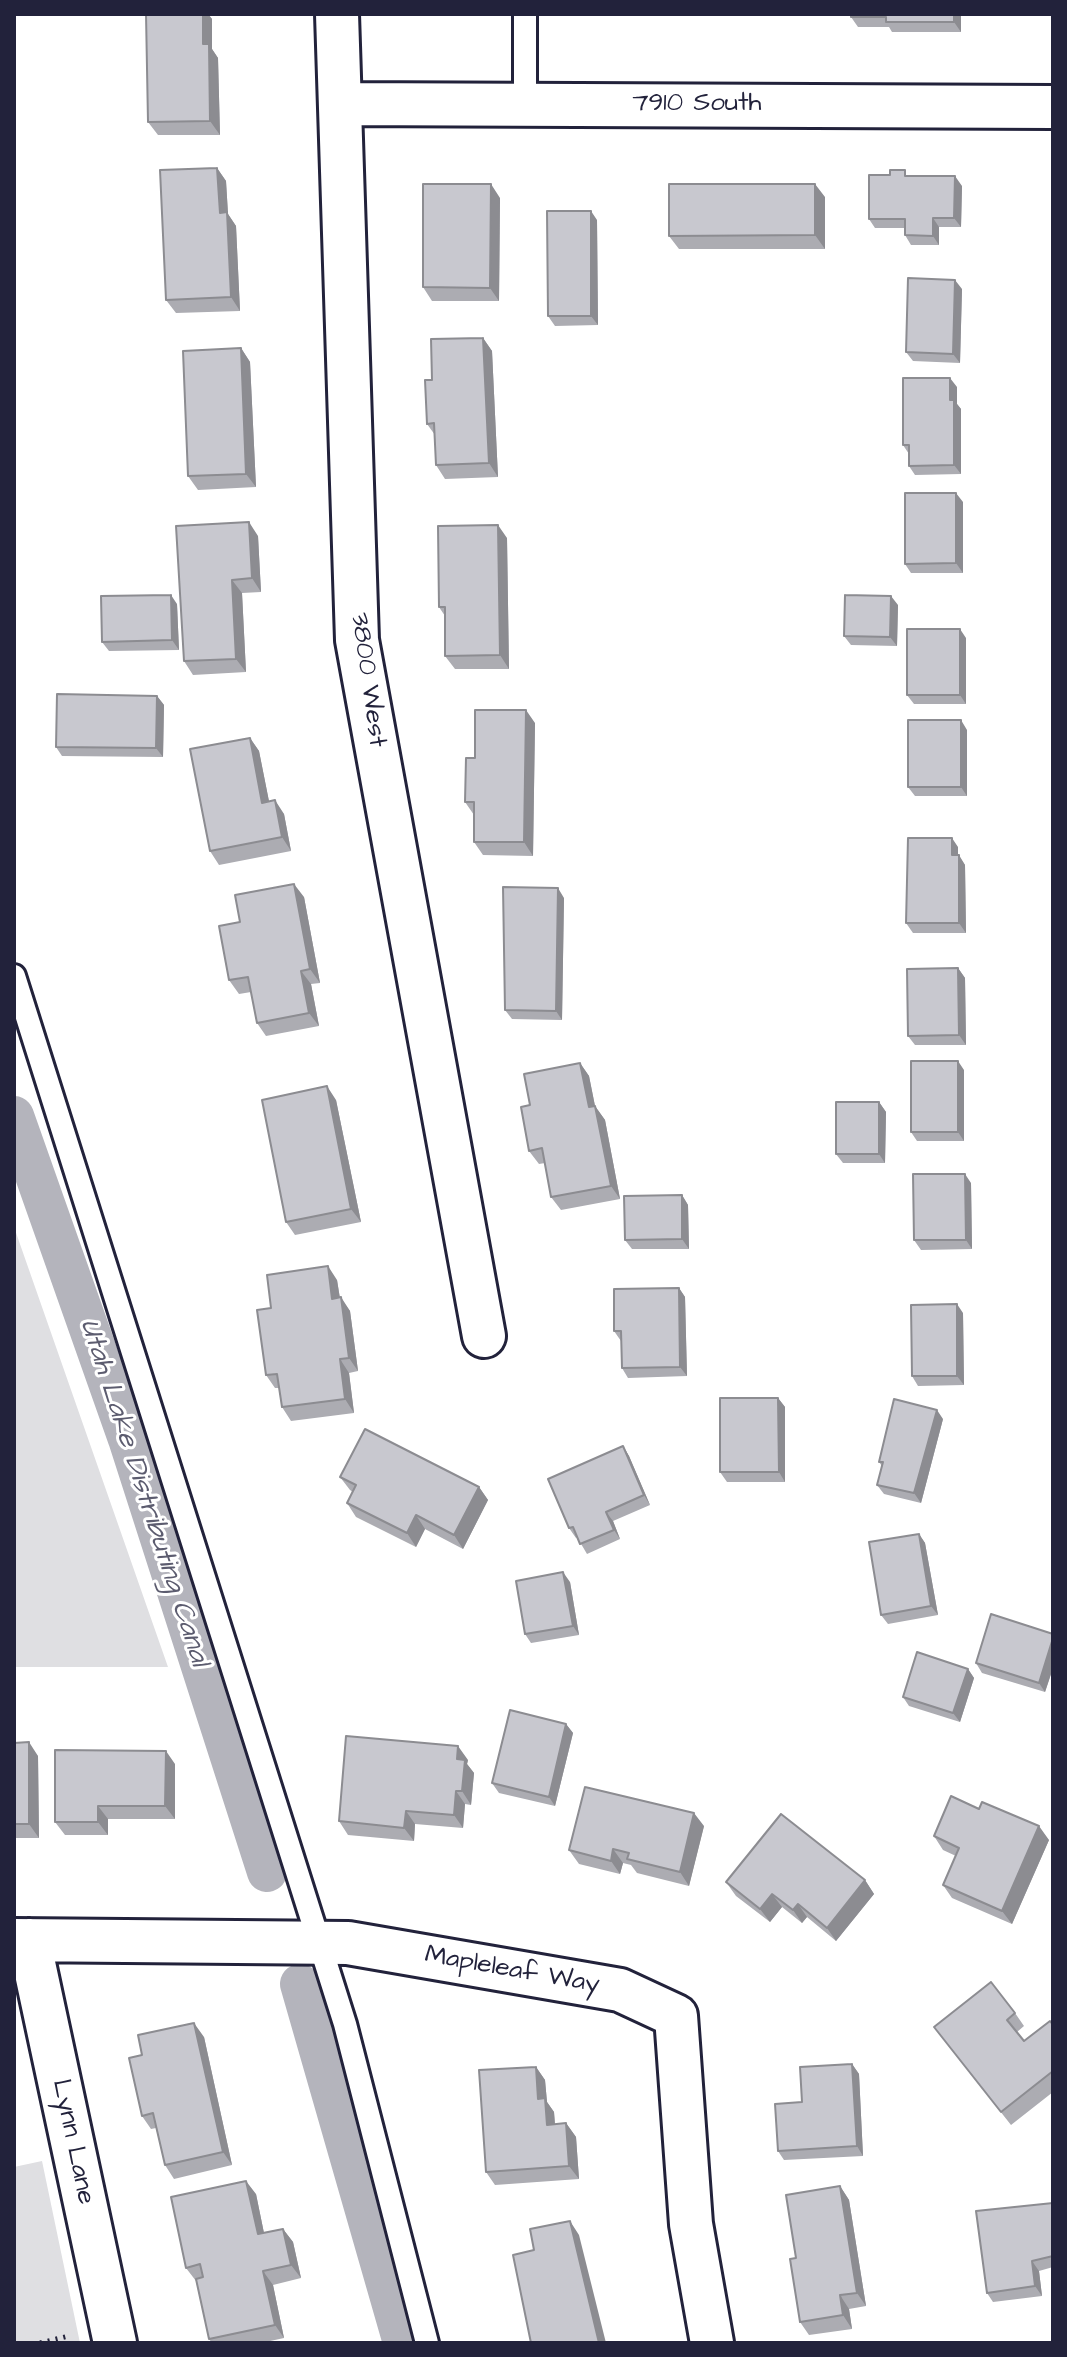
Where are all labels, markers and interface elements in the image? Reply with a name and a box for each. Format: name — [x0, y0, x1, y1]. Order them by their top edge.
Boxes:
street label: 7910 South — [633, 89, 761, 121]
street label: 3800 West — [342, 611, 392, 749]
water label: Utah Lake Distributing Canal — [71, 1315, 215, 1671]
street label: Mapleleaf Way — [422, 1940, 602, 2002]
street label: Lynn Lane — [44, 2077, 100, 2207]

